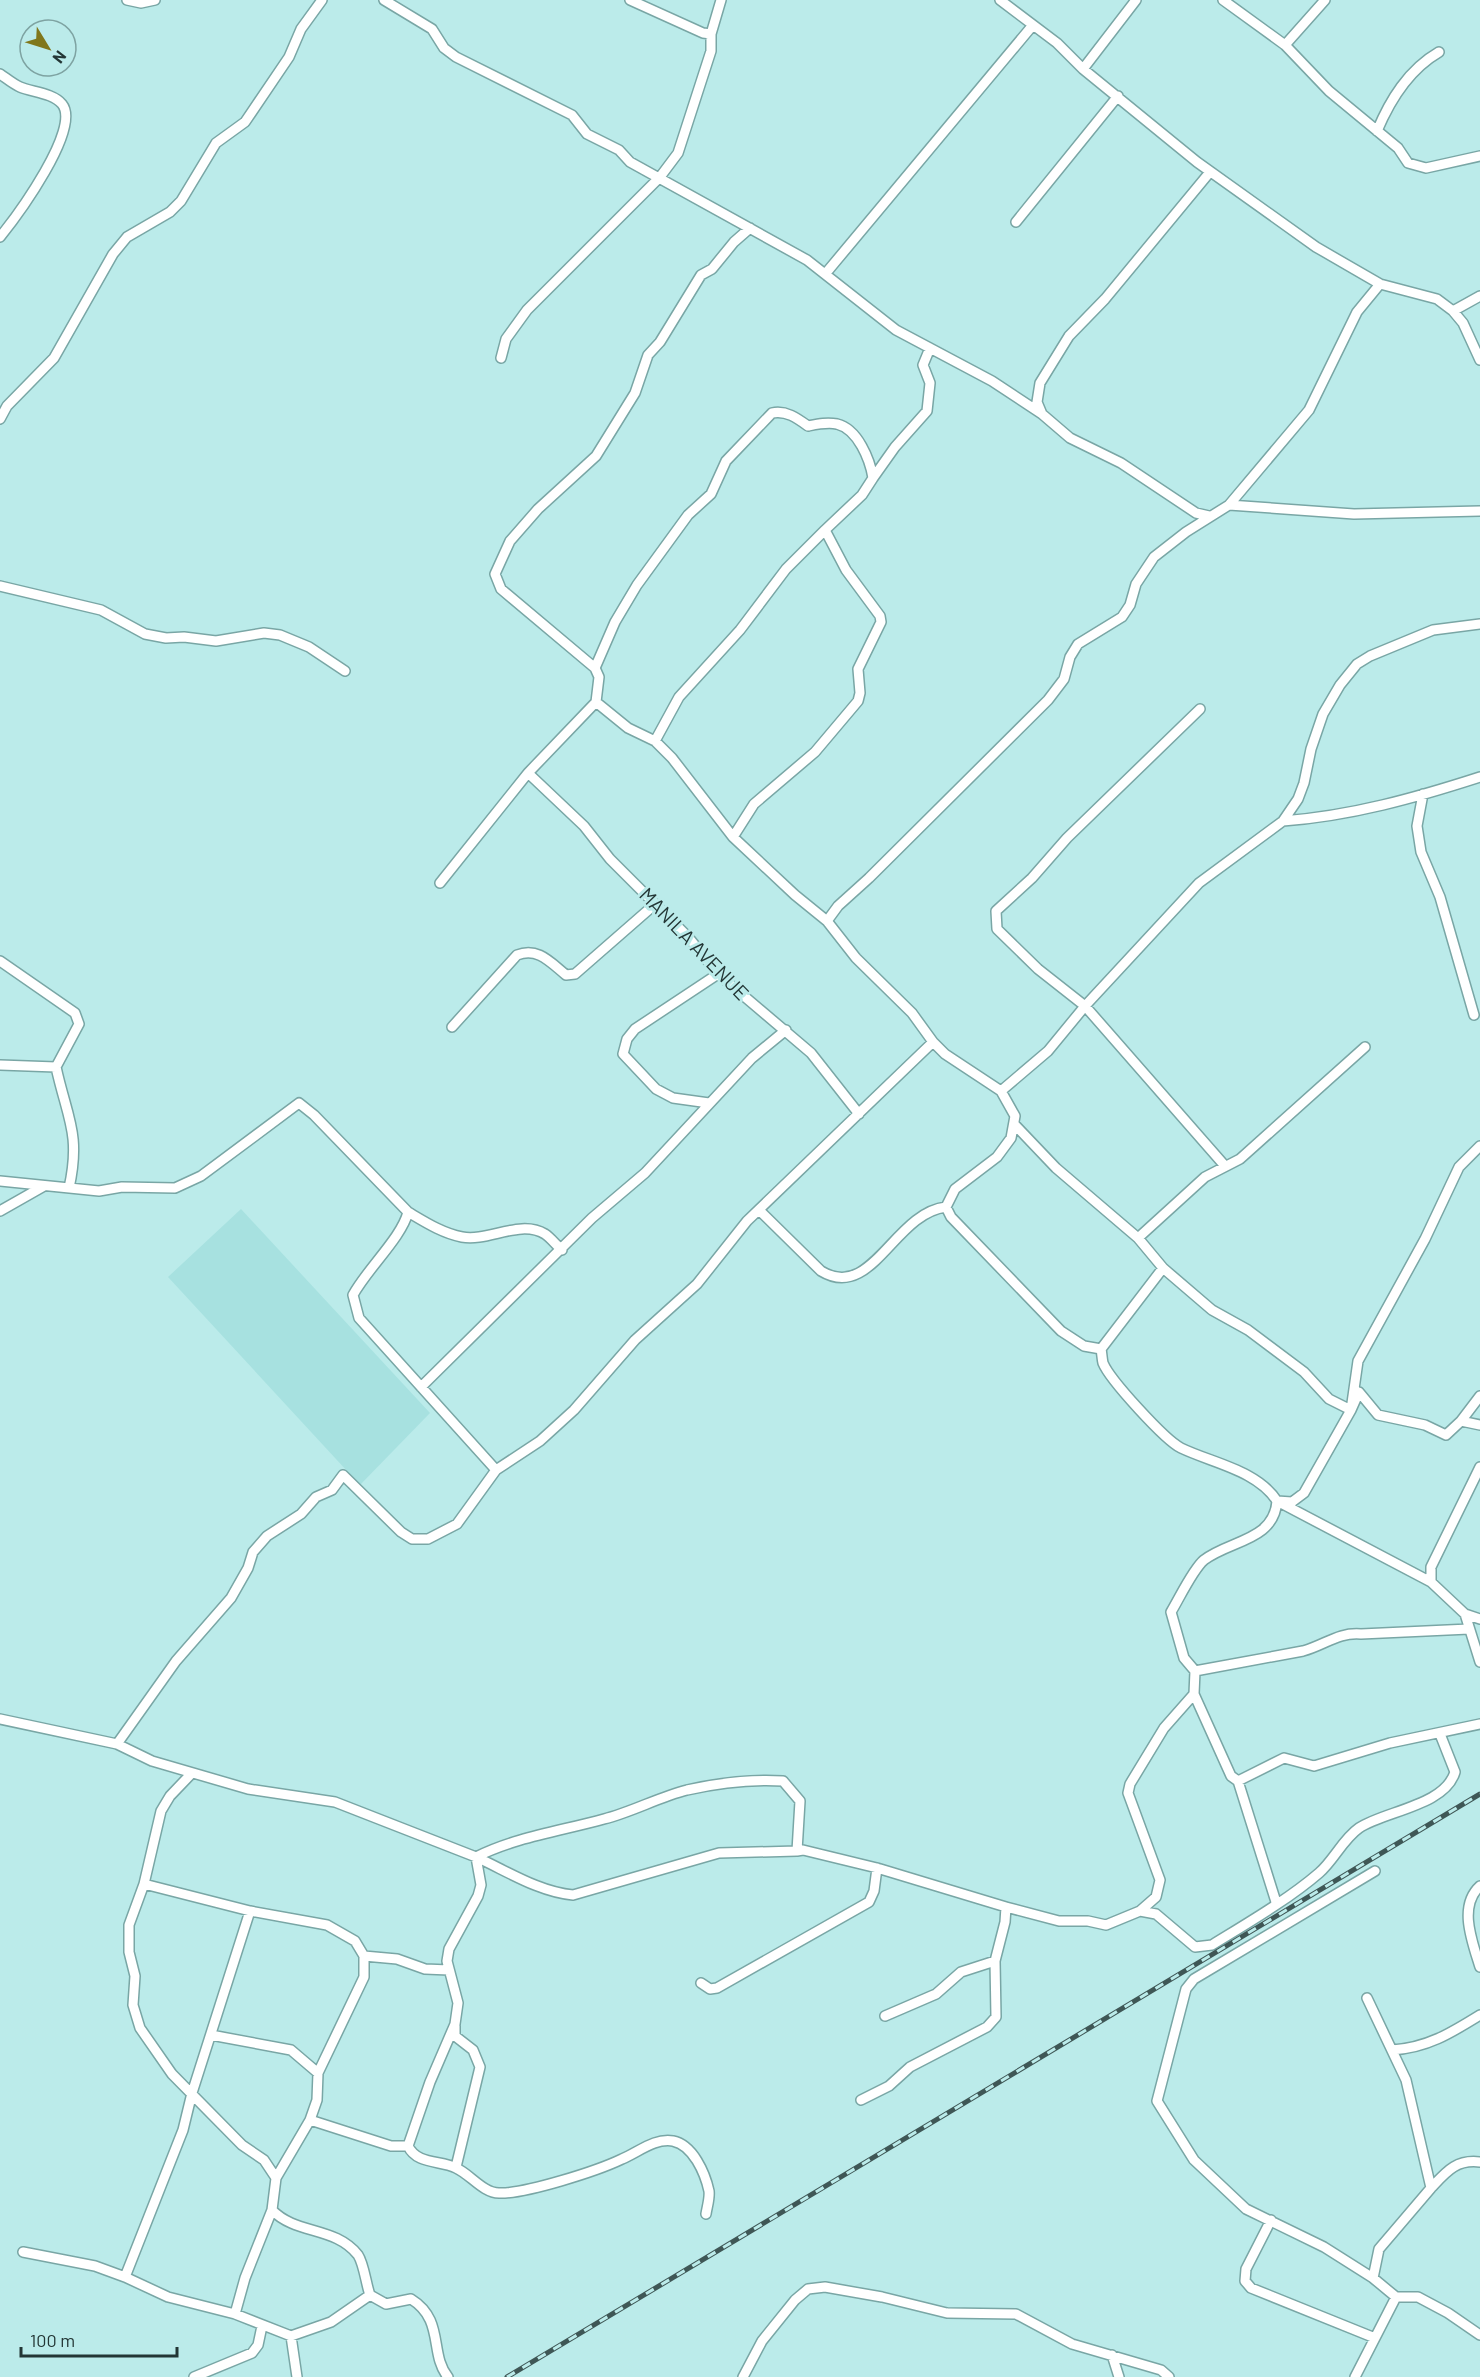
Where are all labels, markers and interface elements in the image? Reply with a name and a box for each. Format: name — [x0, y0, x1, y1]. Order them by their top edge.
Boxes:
north arrow — [18, 18, 78, 78]
text: N — [49, 48, 71, 68]
street label: MANILA AVENUE — [635, 882, 754, 1004]
scale bar — [21, 2320, 177, 2358]
text: 100 m — [30, 2329, 75, 2351]

